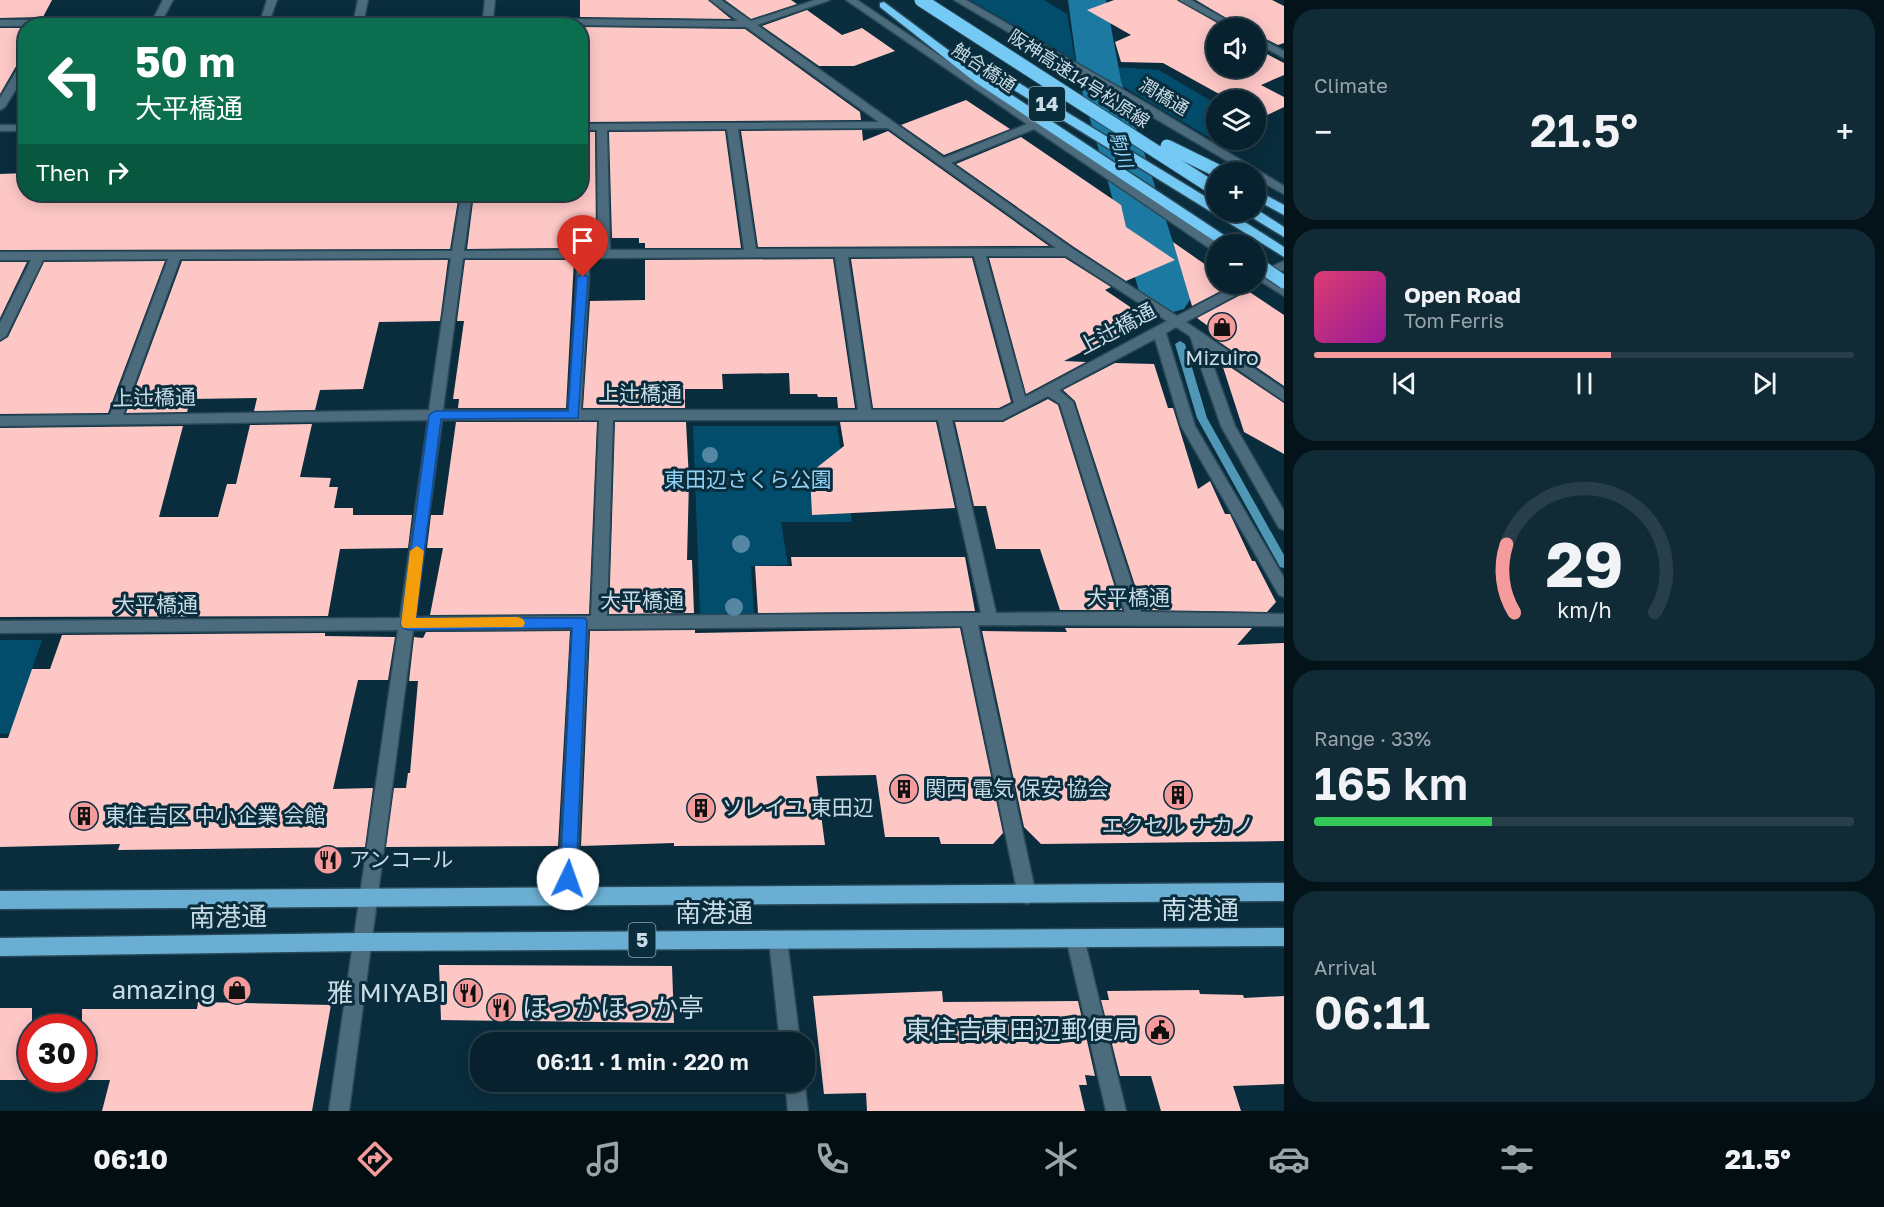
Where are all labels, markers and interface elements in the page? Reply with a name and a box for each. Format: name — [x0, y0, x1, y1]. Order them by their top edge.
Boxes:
map controls — [1206, 18, 1266, 294]
button: sound — [1206, 18, 1266, 78]
street label: 阪神高速14号松原線 — [1004, 25, 1154, 133]
text: 50 m — [135, 36, 235, 86]
street label: 触合橋通 — [949, 38, 1021, 96]
icon: left — [36, 42, 114, 120]
street label: 潤橋通 — [1136, 73, 1193, 119]
text: Climate — [1314, 73, 1388, 97]
road number: 14 — [1029, 87, 1065, 121]
button: layers — [1206, 90, 1266, 150]
text: 大平橋通 — [135, 92, 243, 124]
text: 21.5° — [1530, 103, 1638, 157]
text: − — [1314, 112, 1332, 151]
text: + — [1836, 112, 1854, 151]
water label: 駒川 — [1106, 129, 1138, 172]
icon: right — [101, 156, 134, 189]
text: Then — [36, 159, 89, 186]
button: + — [1206, 162, 1266, 222]
pin — [557, 215, 608, 277]
icon: arrive — [566, 224, 599, 257]
button: − — [1206, 234, 1266, 294]
text: Open Road — [1404, 281, 1521, 308]
street label: 上辻橋通 — [1073, 297, 1160, 359]
text: Tom Ferris — [1404, 308, 1504, 332]
shop icon: Mizuiro — [1206, 311, 1238, 343]
place label: Mizuiro — [1185, 344, 1259, 370]
icon: previous — [1388, 367, 1421, 400]
icon: pause — [1568, 367, 1601, 400]
icon: next — [1748, 367, 1781, 400]
street label: 上辻橋通 — [598, 380, 682, 406]
street label: 上辻橋通 — [112, 383, 196, 411]
park label: 東田辺さくら公園 — [664, 466, 832, 492]
text: 29 — [1545, 526, 1623, 601]
street label: 大平橋通 — [1086, 584, 1170, 610]
street label: 大平橋通 — [600, 587, 684, 613]
street label: 大平橋通 — [114, 591, 198, 617]
text: km/h — [1557, 597, 1611, 623]
text: Range · 33% — [1314, 726, 1431, 750]
text: 165 km — [1314, 756, 1468, 810]
building icon: 関西 電気 保安 協会 — [888, 773, 920, 805]
place label: 関西 電気 保安 協会 — [925, 775, 1109, 801]
building icon: エクセル ナカノ — [1162, 779, 1194, 811]
building icon: ソレイユ 東田辺 — [685, 792, 717, 824]
place label: ソレイユ 東田辺 — [722, 794, 874, 820]
building icon: 東住吉区 中小企業 会館 — [68, 800, 100, 832]
place label: 東住吉区 中小企業 会館 — [105, 802, 326, 828]
place label: エクセル ナカノ — [1102, 812, 1254, 838]
restaurant icon: アンコール — [312, 844, 344, 876]
place label: アンコール — [349, 846, 453, 872]
position arrow — [536, 847, 600, 911]
street label: 南港通 — [1161, 894, 1239, 925]
street label: 南港通 — [675, 897, 753, 928]
street label: 南港通 — [189, 900, 267, 933]
road number: 5 — [628, 923, 656, 957]
text: Arrival — [1314, 955, 1377, 979]
place label: amazing — [111, 974, 216, 1005]
shop icon: amazing — [221, 974, 253, 1006]
place label: 雅 MIYABI — [327, 977, 447, 1008]
restaurant icon: 雅 MIYABI — [452, 977, 484, 1009]
text: 06:11 — [1314, 985, 1430, 1039]
restaurant icon: ほっかほっか亭 — [485, 992, 517, 1024]
place label: ほっかほっか亭 — [522, 992, 704, 1023]
speed limit sign: 30 — [18, 1014, 96, 1092]
place label: 東住吉東田辺郵便局 — [905, 1014, 1139, 1045]
public building icon: 東住吉東田辺郵便局 — [1144, 1014, 1176, 1046]
text: 06:11 · 1 min · 220 m — [536, 1048, 749, 1075]
icon: directions — [354, 1138, 396, 1180]
icon: music — [583, 1138, 625, 1180]
icon: phone — [811, 1138, 853, 1180]
icon: climate — [1040, 1138, 1082, 1180]
icon: car — [1268, 1138, 1310, 1180]
icon: filters — [1496, 1138, 1538, 1180]
text: 06:10 — [93, 1143, 168, 1175]
text: 21.5° — [1725, 1143, 1791, 1175]

